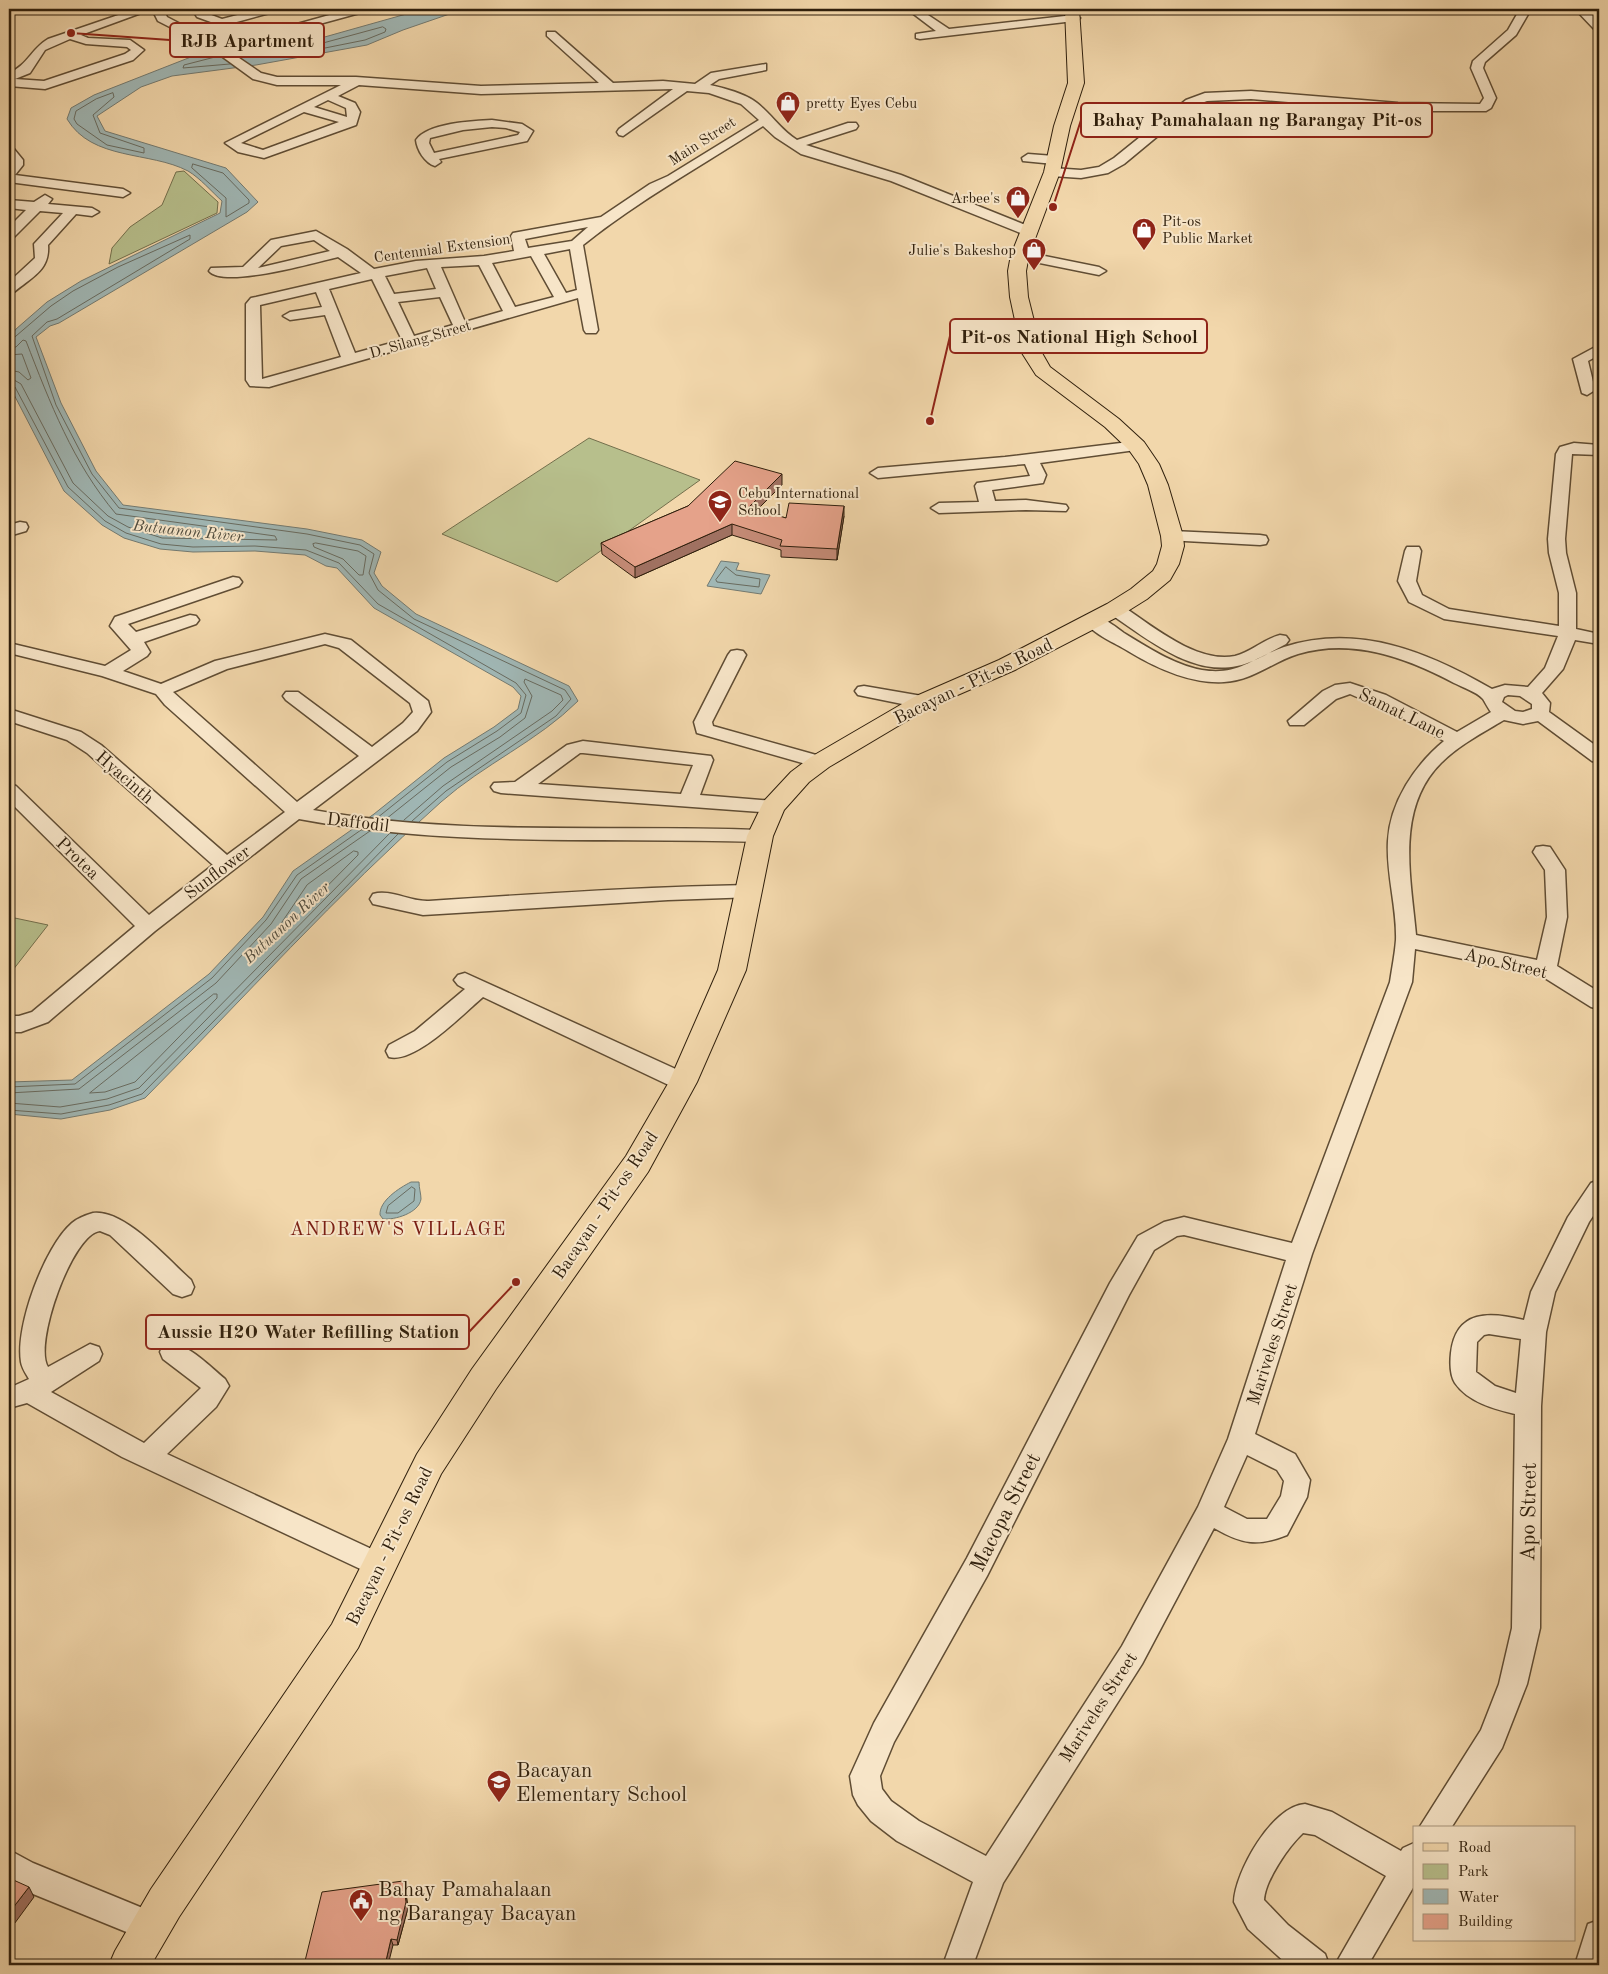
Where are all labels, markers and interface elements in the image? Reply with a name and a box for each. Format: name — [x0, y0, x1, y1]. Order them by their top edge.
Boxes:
callout: RJB Apartment — [170, 23, 324, 57]
text: RJB Apartment — [180, 33, 314, 52]
shop icon: pretty Eyes Cebu — [775, 90, 801, 124]
place label: pretty Eyes Cebu — [806, 97, 917, 112]
callout: Bahay Pamahalaan ng Barangay Pit-os — [1081, 103, 1432, 137]
text: Bahay Pamahalaan ng Barangay Pit-os — [1092, 112, 1422, 131]
street label: Main Street — [667, 115, 739, 169]
shop icon: Arbee's — [1005, 185, 1031, 219]
place label: Arbee's — [951, 192, 1000, 207]
place label: Pit-os Public Market — [1162, 215, 1253, 247]
shop icon: Pit-os Public Market — [1131, 217, 1157, 251]
street label: Centennial Extension — [373, 232, 511, 266]
shop icon: Julie's Bakeshop — [1021, 237, 1047, 271]
place label: Julie's Bakeshop — [908, 244, 1016, 259]
street label: D. Silang Street — [368, 319, 473, 362]
callout: Pit-os National High School — [950, 319, 1207, 353]
text: Pit-os National High School — [960, 329, 1198, 348]
place label: Cebu International School — [738, 487, 859, 519]
school or university icon: Cebu International School — [707, 489, 733, 523]
water label: Butuanon River — [131, 518, 245, 546]
street label: Bacayan - Pit-os Road — [891, 636, 1056, 728]
street label: Samat Lane — [1356, 685, 1448, 742]
street label: Hyacinth — [92, 748, 157, 808]
street label: Daffodil — [326, 810, 390, 836]
street label: Protea — [52, 834, 102, 883]
street label: Sunflower — [181, 842, 254, 903]
water label: Butuanon River — [241, 879, 334, 968]
street label: Apo Street — [1462, 946, 1549, 982]
street label: Bacayan - Pit-os Road — [550, 1128, 662, 1283]
district label: ANDREW'S VILLAGE — [290, 1221, 506, 1240]
street label: Mariveles Street — [1245, 1281, 1301, 1407]
callout: Aussie H2O Water Refilling Station — [146, 1315, 469, 1349]
text: Aussie H2O Water Refilling Station — [157, 1324, 459, 1343]
street label: Macopa Street — [967, 1450, 1045, 1576]
street label: Apo Street — [1518, 1462, 1541, 1562]
street label: Bacayan - Pit-os Road — [344, 1464, 436, 1629]
street label: Mariveles Street — [1057, 1649, 1141, 1766]
place label: Bacayan Elementary School — [516, 1761, 687, 1806]
school or university icon: Bacayan Elementary School — [486, 1769, 512, 1803]
legend — [1413, 1826, 1576, 1942]
text: Road — [1458, 1841, 1492, 1856]
text: Park — [1458, 1865, 1489, 1880]
place label: Bahay Pamahalaan ng Barangay Bacayan — [378, 1880, 576, 1925]
public building icon: Bahay Pamahalaan ng Barangay Bacayan — [348, 1888, 374, 1922]
text: Water — [1458, 1891, 1499, 1906]
text: Building — [1458, 1915, 1513, 1930]

